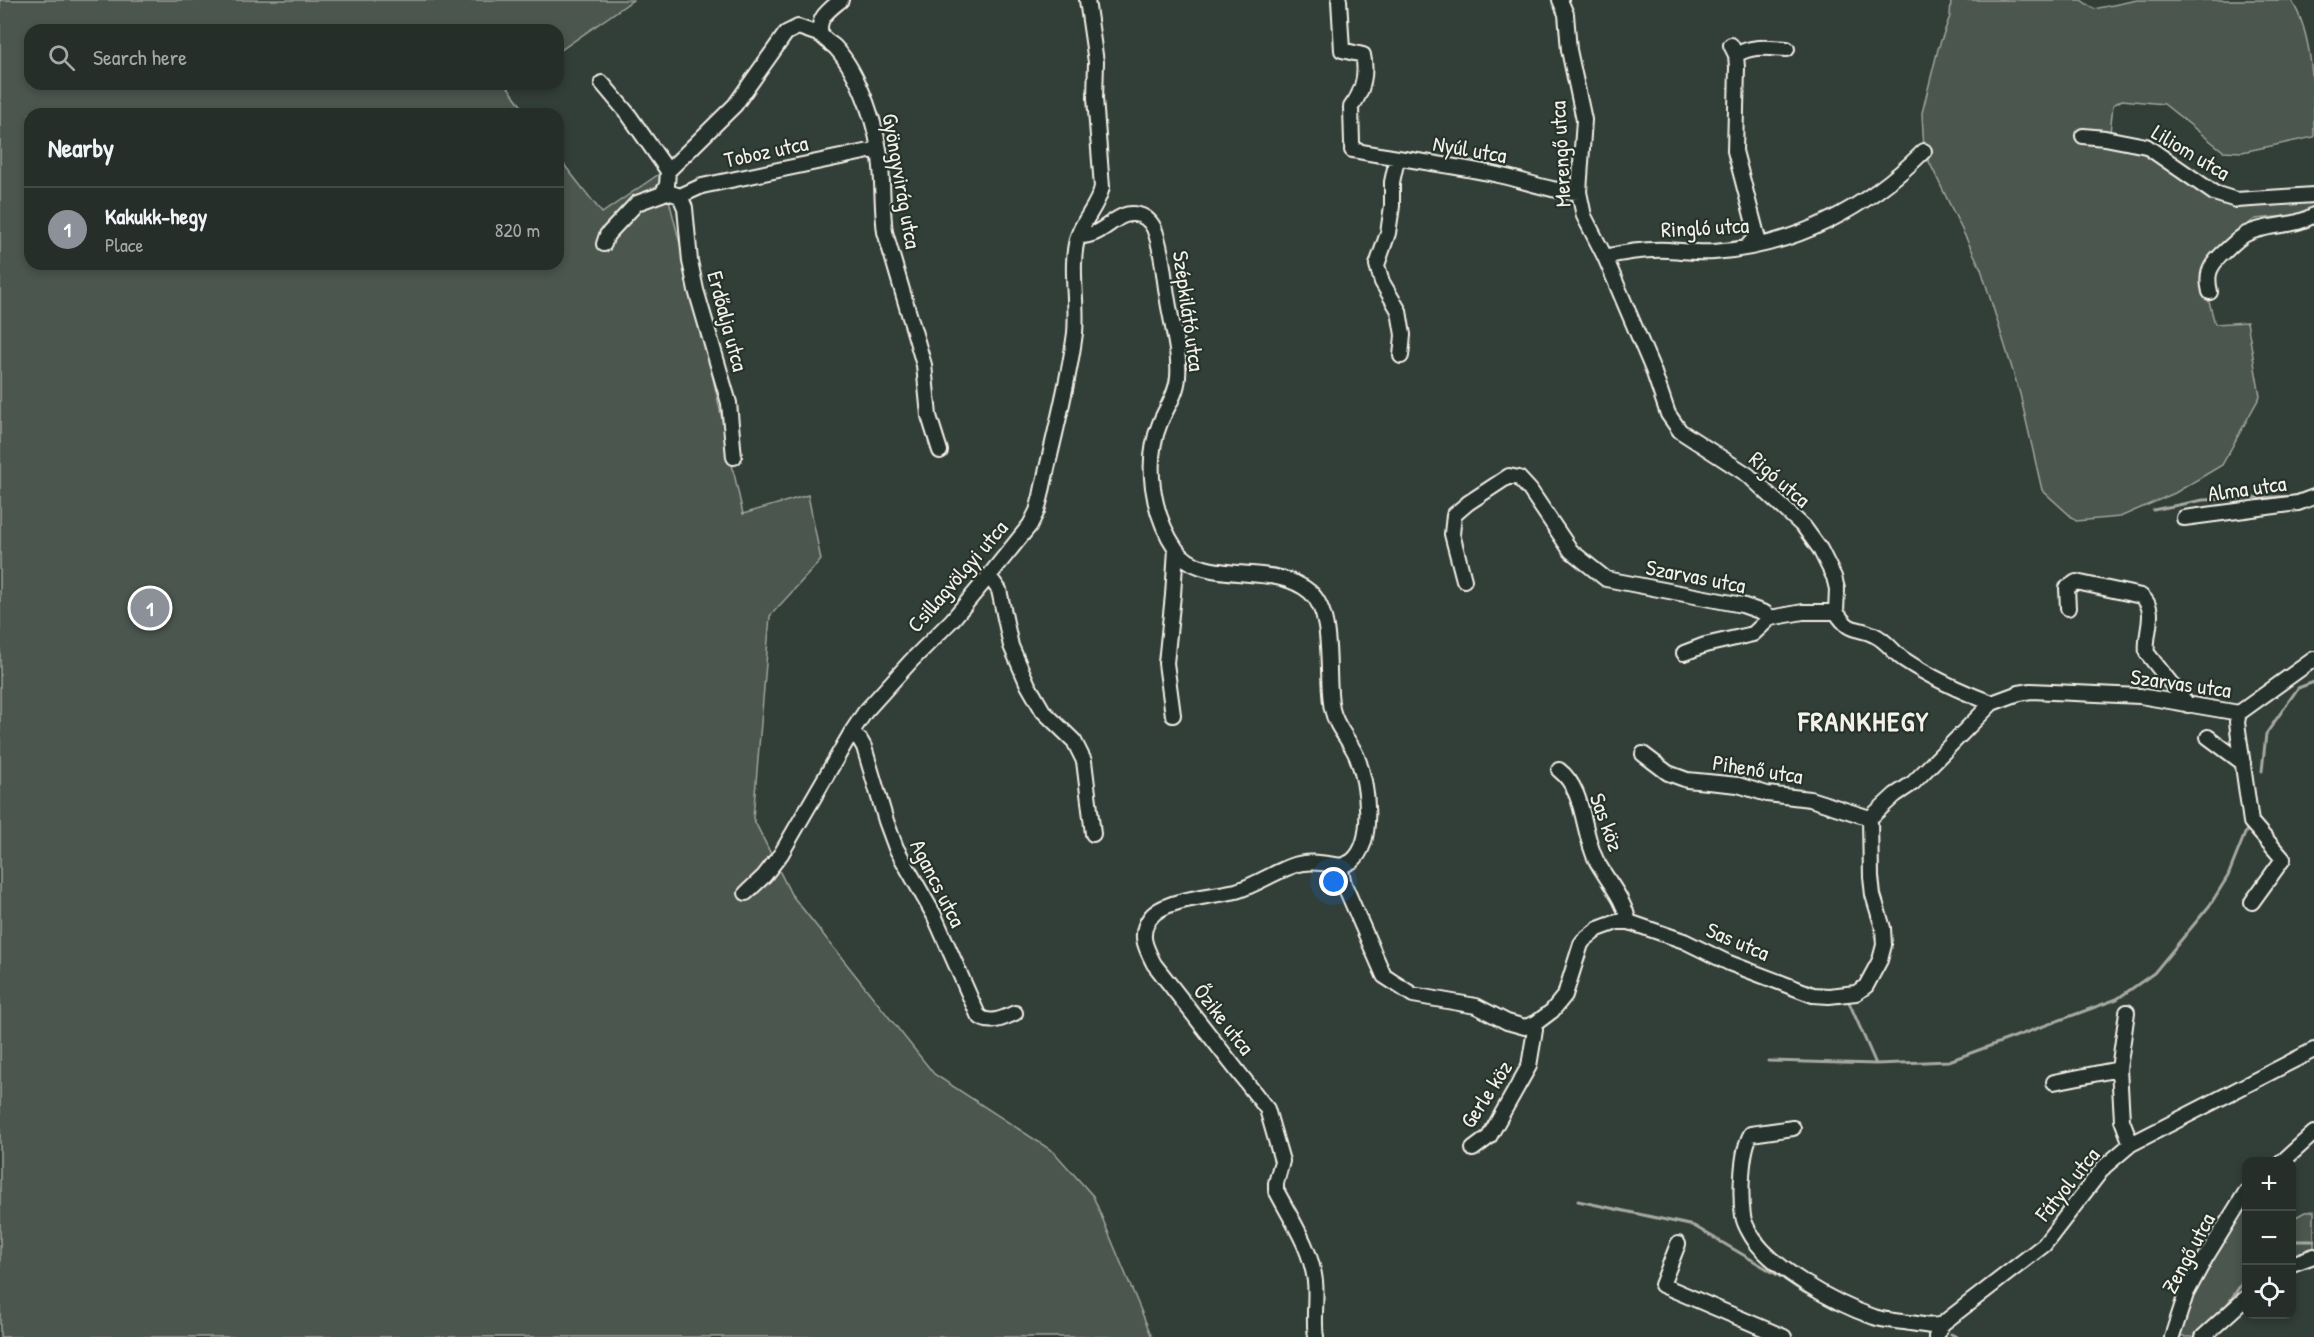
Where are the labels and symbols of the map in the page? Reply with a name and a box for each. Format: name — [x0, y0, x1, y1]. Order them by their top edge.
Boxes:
street label: Merengő utca — [1542, 100, 1578, 208]
street label: Gyöngyvirág utca — [875, 111, 929, 251]
street label: Liliom utca — [2146, 117, 2236, 187]
street label: Toboz utca — [721, 127, 811, 175]
street label: Nyúl utca — [1431, 128, 1510, 170]
street label: Ringló utca — [1660, 210, 1750, 244]
street label: Szépkilátó utca — [1166, 249, 1212, 373]
street label: Erdőalja utca — [700, 268, 756, 375]
street label: Rigó utca — [1743, 444, 1817, 514]
street label: Alma utca — [2206, 468, 2288, 508]
street label: Csillagvölgyi utca — [900, 513, 1014, 638]
street label: Szarvas utca — [1644, 552, 1749, 600]
pin: 1 — [130, 586, 170, 630]
street label: Szarvas utca — [2129, 661, 2234, 705]
district label: FRANKHEGY — [1797, 702, 1930, 740]
street label: Pihenő utca — [1711, 747, 1806, 791]
street label: Sas köz — [1583, 789, 1631, 855]
street label: Agancs utca — [903, 834, 973, 932]
your location — [1319, 867, 1348, 896]
street label: Sas utca — [1702, 914, 1774, 968]
street label: Őzike utca — [1187, 977, 1262, 1061]
street label: Gerle köz — [1453, 1054, 1519, 1134]
street label: Fátyol utca — [2027, 1140, 2106, 1228]
street label: Zengő utca — [2154, 1207, 2222, 1298]

